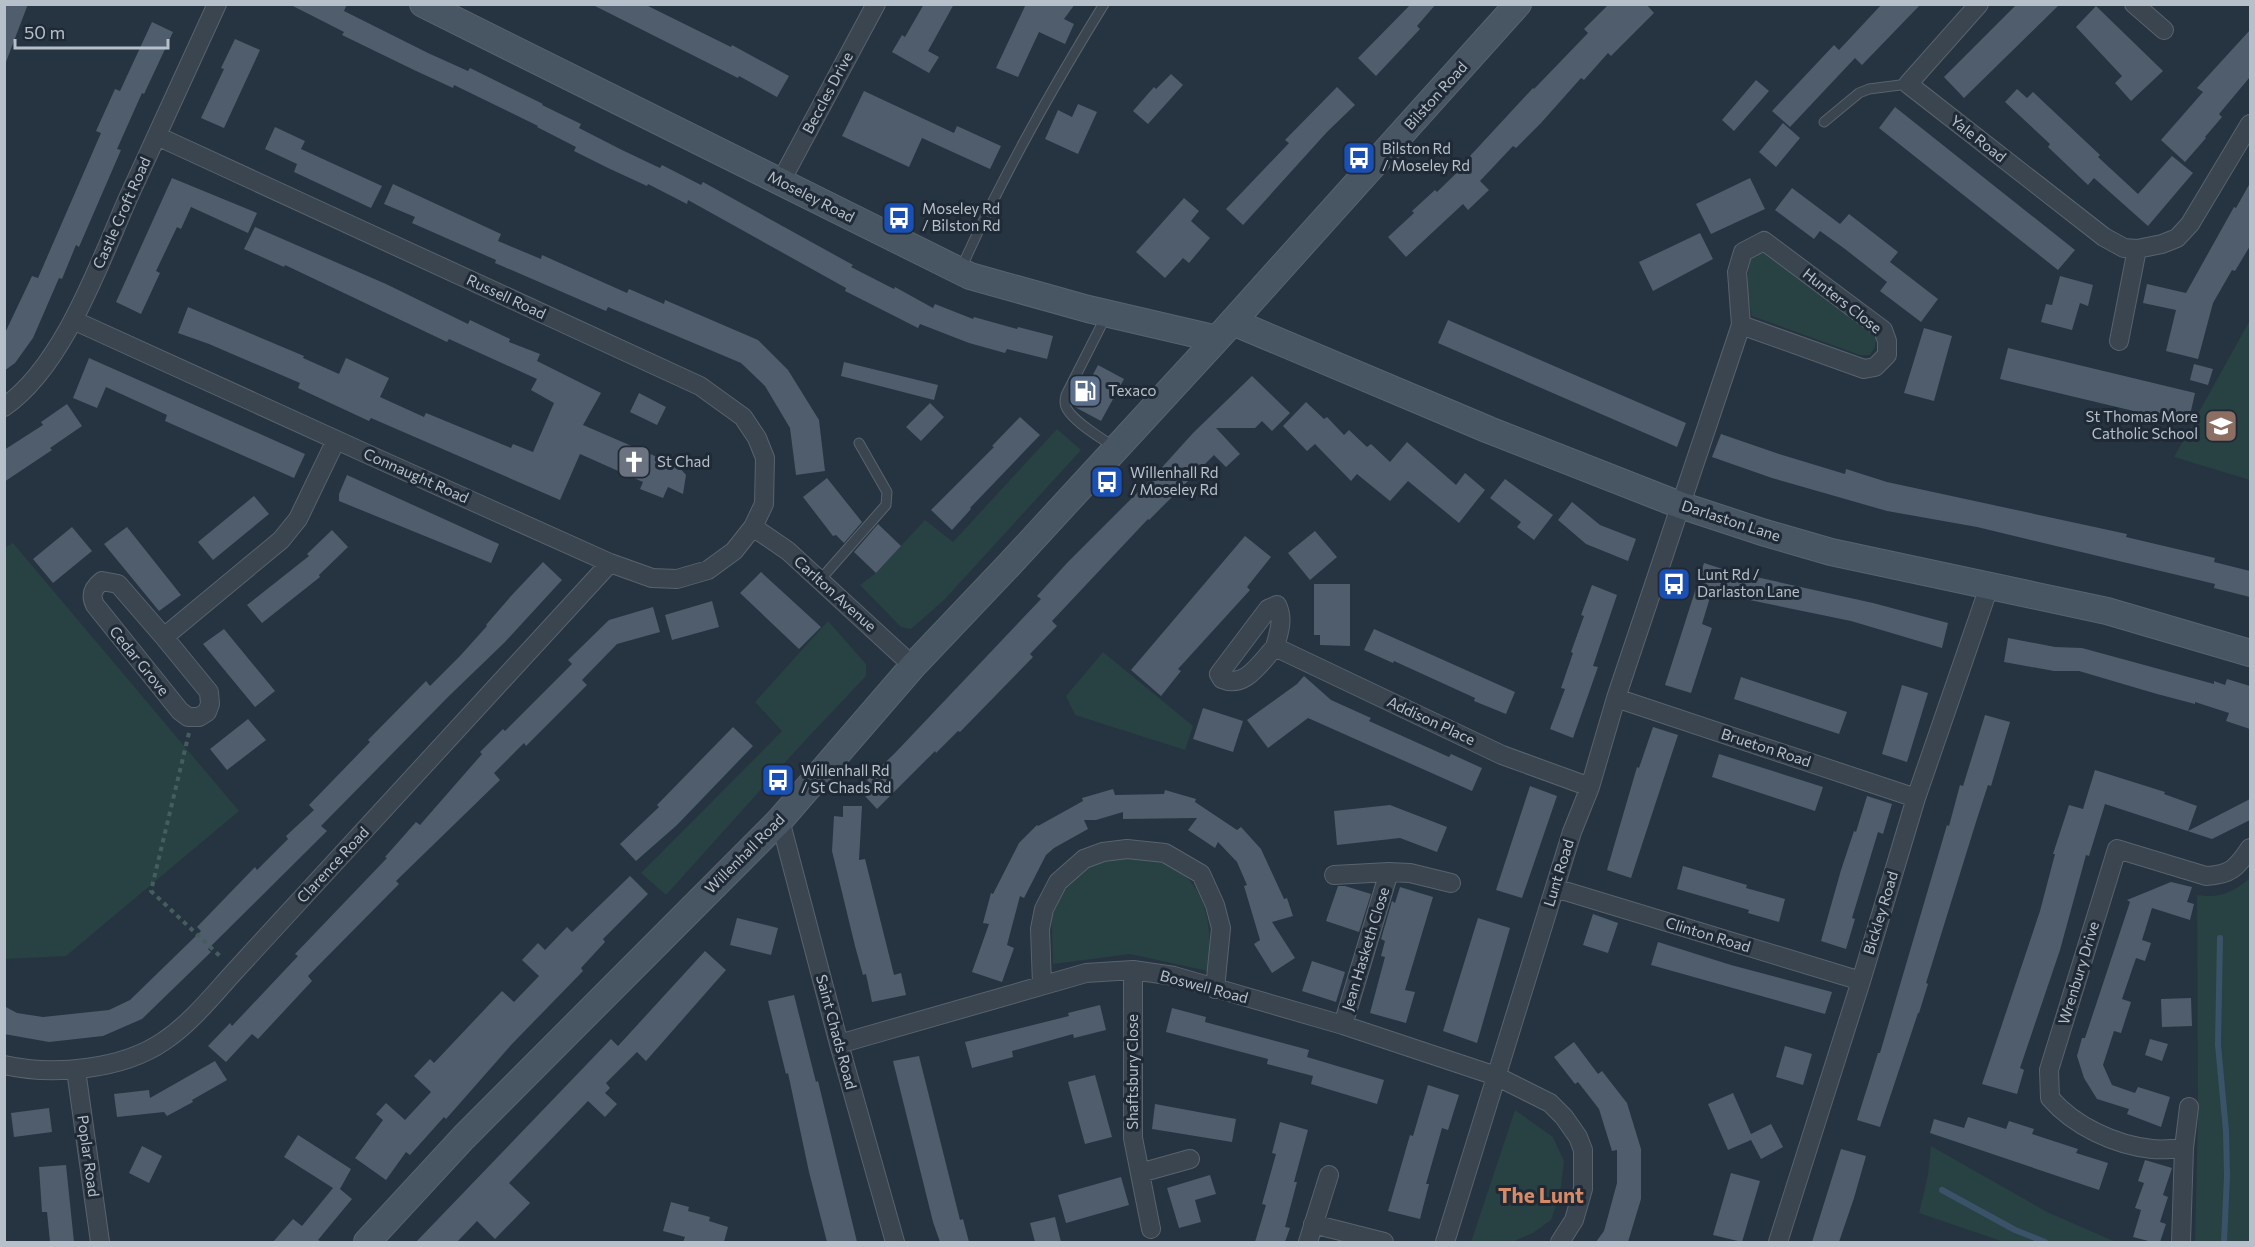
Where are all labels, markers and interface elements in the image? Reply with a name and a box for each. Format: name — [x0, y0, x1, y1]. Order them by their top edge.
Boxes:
scale bar — [15, 12, 168, 50]
text: 50 m — [24, 21, 65, 43]
street label: Beccles Drive — [798, 48, 856, 137]
street label: Bilston Road — [1400, 57, 1471, 133]
street label: Yale Road — [1947, 111, 2010, 166]
place label: Bilston Rd / Moseley Rd — [1382, 139, 1470, 174]
bus stop icon: Bilston Rd / Moseley Rd — [1341, 140, 1377, 176]
street label: Castle Croft Road — [88, 154, 154, 271]
street label: Moseley Road — [765, 167, 858, 226]
place label: Moseley Rd / Bilston Rd — [922, 199, 1000, 234]
bus stop icon: Moseley Rd / Bilston Rd — [881, 200, 917, 236]
street label: Hunters Close — [1800, 264, 1886, 337]
street label: Russell Road — [464, 270, 549, 322]
fuel station icon: Texaco — [1067, 373, 1103, 409]
place label: Texaco — [1108, 381, 1157, 399]
place label: St Thomas More Catholic School — [2086, 407, 2198, 442]
school or university icon: St Thomas More Catholic School — [2203, 408, 2239, 444]
street label: Connaught Road — [361, 444, 472, 506]
church icon: St Chad — [616, 444, 652, 480]
place label: St Chad — [657, 452, 710, 470]
place label: Willenhall Rd / Moseley Rd — [1130, 463, 1218, 498]
bus stop icon: Willenhall Rd / Moseley Rd — [1089, 464, 1125, 500]
street label: Darlaston Lane — [1680, 496, 1783, 545]
street label: Carlton Avenue — [791, 552, 881, 635]
place label: Lunt Rd / Darlaston Lane — [1697, 565, 1800, 600]
bus stop icon: Lunt Rd / Darlaston Lane — [1656, 566, 1692, 602]
street label: Cedar Grove — [106, 622, 173, 699]
street label: Addison Place — [1385, 692, 1478, 748]
street label: Brueton Road — [1719, 724, 1813, 770]
place label: Willenhall Rd / St Chads Rd — [801, 761, 892, 796]
bus stop icon: Willenhall Rd / St Chads Rd — [760, 762, 796, 798]
street label: Willenhall Road — [701, 810, 788, 897]
street label: Clarence Road — [292, 823, 372, 906]
street label: Lunt Road — [1539, 837, 1577, 909]
street label: Bickley Road — [1859, 869, 1901, 957]
street label: Jean Hasketh Close — [1338, 885, 1392, 1013]
street label: Clinton Road — [1664, 913, 1753, 956]
street label: Wrenbury Drive — [2054, 919, 2102, 1026]
street label: Boswell Road — [1158, 966, 1250, 1006]
street label: Saint Chads Road — [813, 972, 861, 1091]
street label: Shaftsbury Close — [1123, 1014, 1141, 1130]
street label: Poplar Road — [74, 1114, 104, 1198]
district label: The Lunt — [1498, 1182, 1584, 1207]

